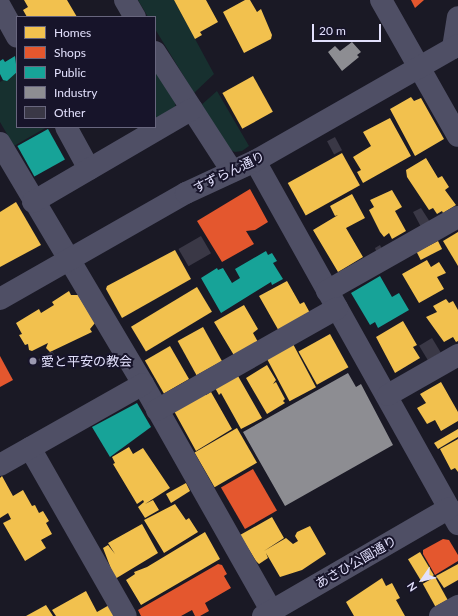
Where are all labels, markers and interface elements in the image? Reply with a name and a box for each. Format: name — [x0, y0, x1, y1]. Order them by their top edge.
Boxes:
legend — [16, 16, 156, 128]
scale bar — [314, 16, 383, 42]
text: 20 m — [319, 23, 346, 38]
text: Homes — [54, 25, 91, 40]
text: Shops — [54, 45, 86, 60]
text: Public — [54, 65, 86, 80]
text: Industry — [54, 85, 97, 100]
text: Other — [54, 105, 85, 120]
street label: すずらん通り — [191, 148, 267, 196]
place label: 愛と平安の教会 — [41, 353, 132, 369]
marker: 愛と平安の教会 — [28, 356, 38, 366]
street label: あさひ公園通り — [313, 532, 399, 592]
north arrow — [402, 560, 442, 600]
text: N — [404, 580, 419, 594]

